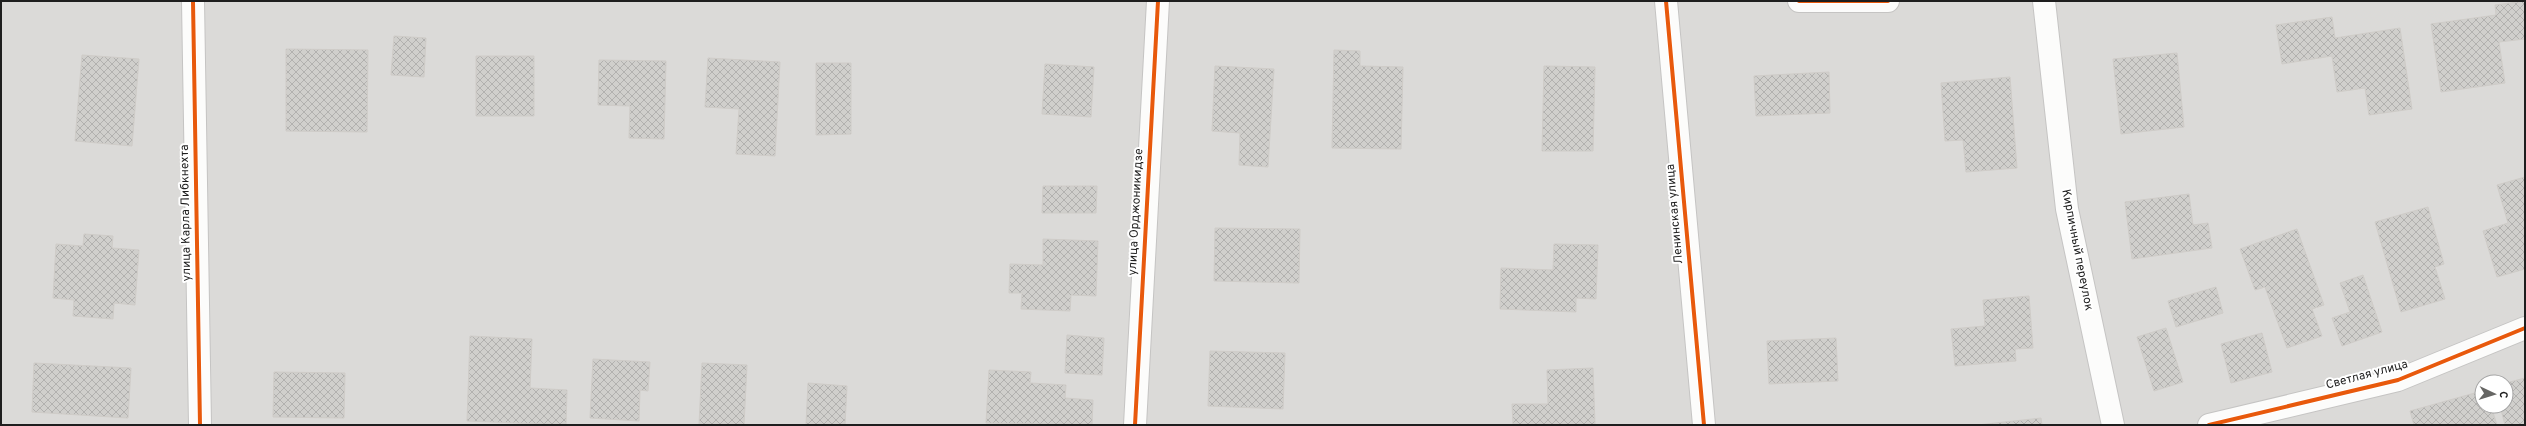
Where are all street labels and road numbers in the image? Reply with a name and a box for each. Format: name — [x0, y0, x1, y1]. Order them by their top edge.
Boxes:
street label: улица Карла Либкнехта — [177, 144, 195, 282]
street label: улица Орджоникидзе — [1125, 148, 1147, 276]
street label: Ленинская улица — [1663, 163, 1687, 265]
street label: Кирпичный переулок — [2057, 188, 2097, 312]
street label: Светлая улица — [2324, 356, 2410, 394]

